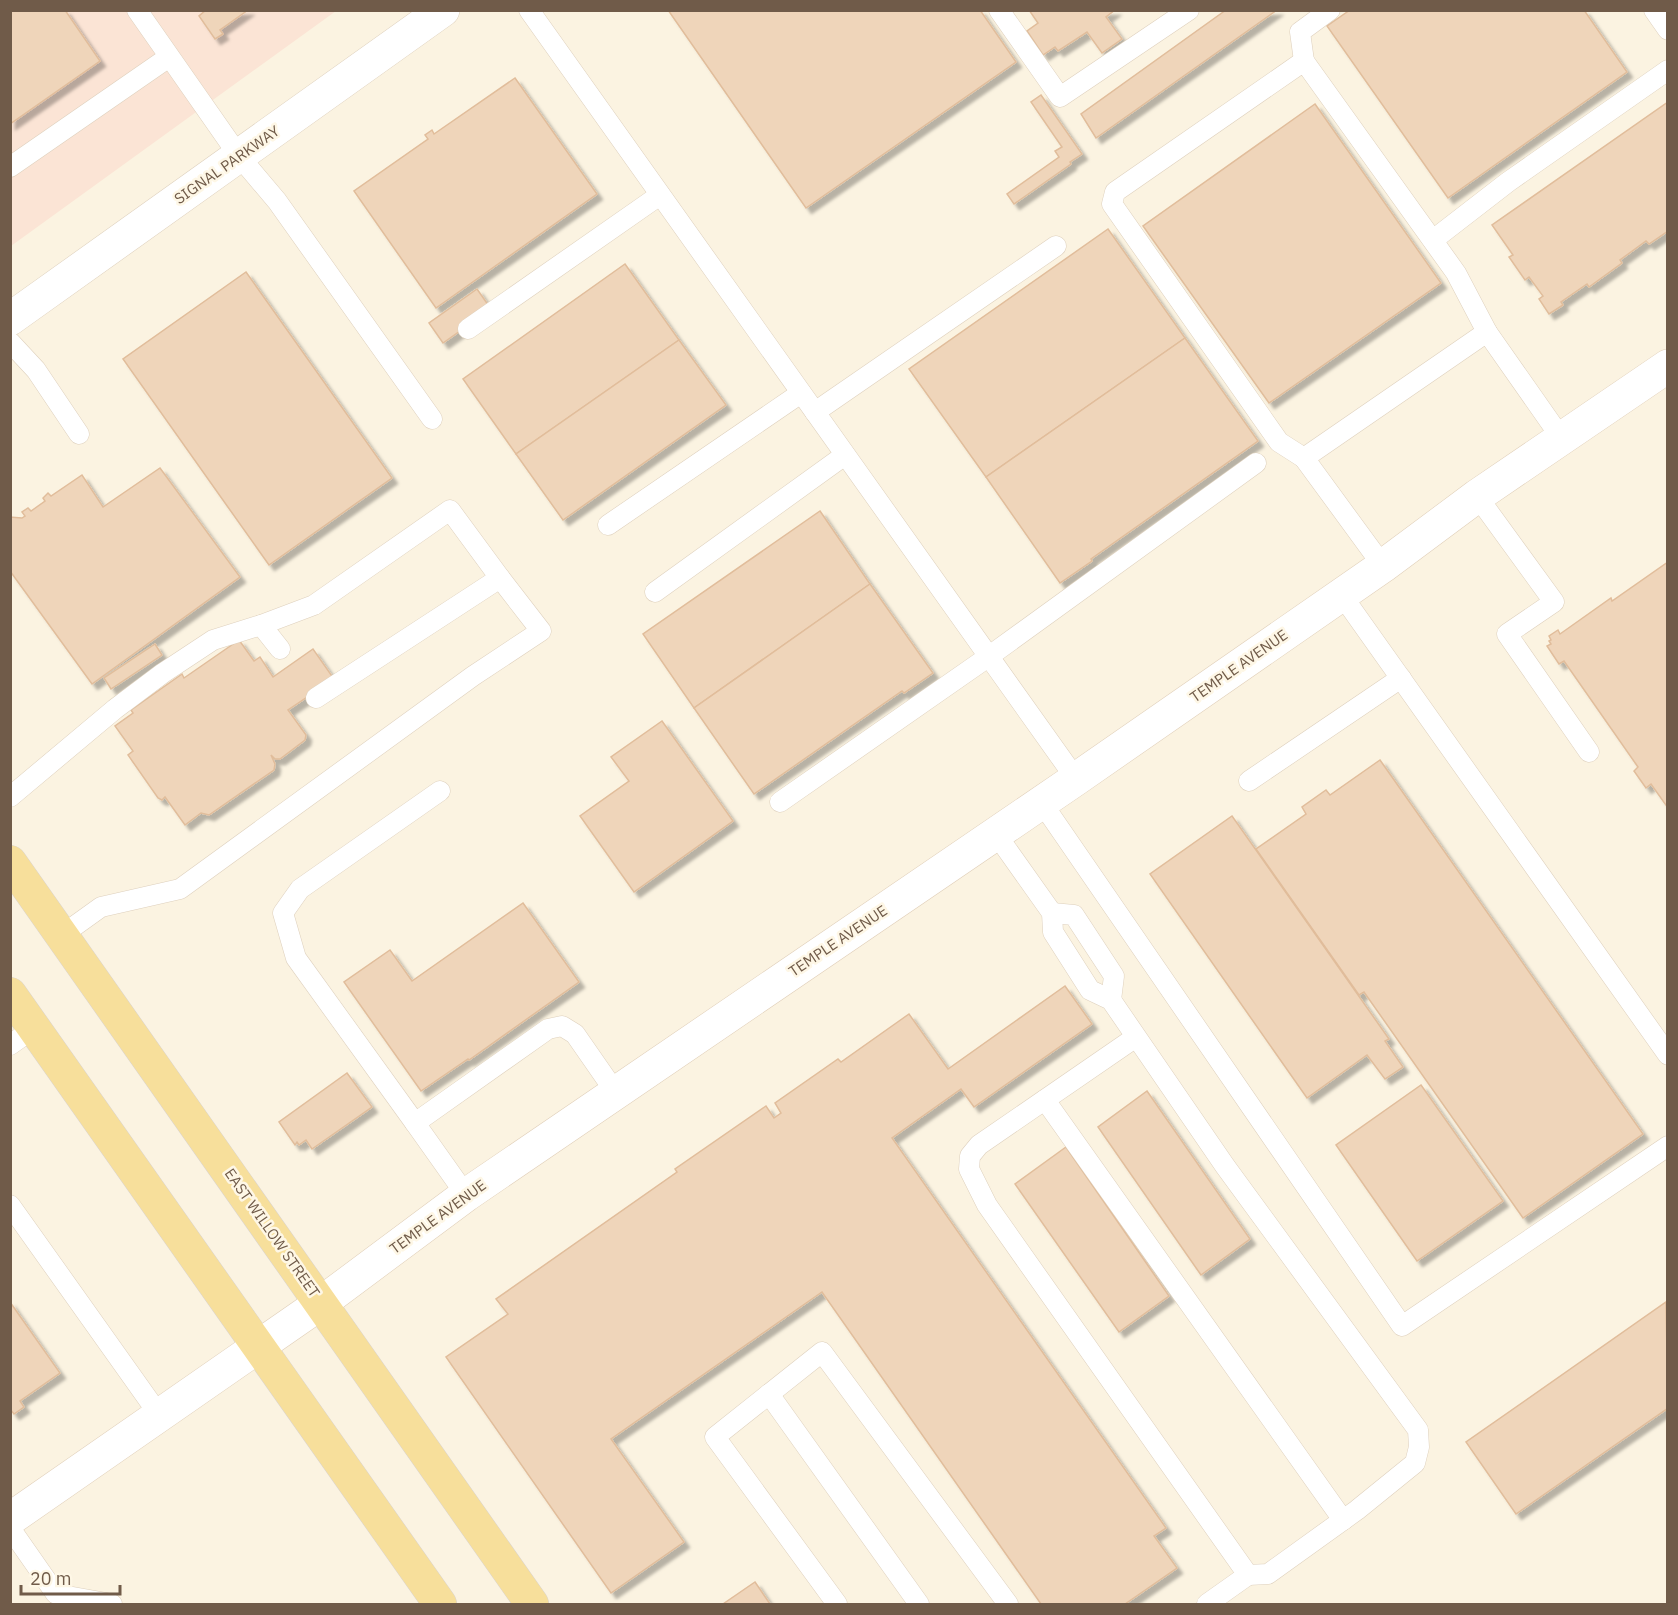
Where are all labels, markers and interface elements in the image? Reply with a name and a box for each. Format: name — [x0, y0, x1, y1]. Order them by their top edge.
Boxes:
street label: SIGNAL PARKWAY — [170, 121, 283, 208]
street label: TEMPLE AVENUE — [1186, 625, 1291, 706]
street label: TEMPLE AVENUE — [785, 901, 891, 981]
street label: EAST WILLOW STREET — [221, 1164, 324, 1301]
street label: TEMPLE AVENUE — [386, 1175, 490, 1258]
scale bar — [21, 1558, 120, 1596]
text: 20 m — [30, 1567, 72, 1590]

